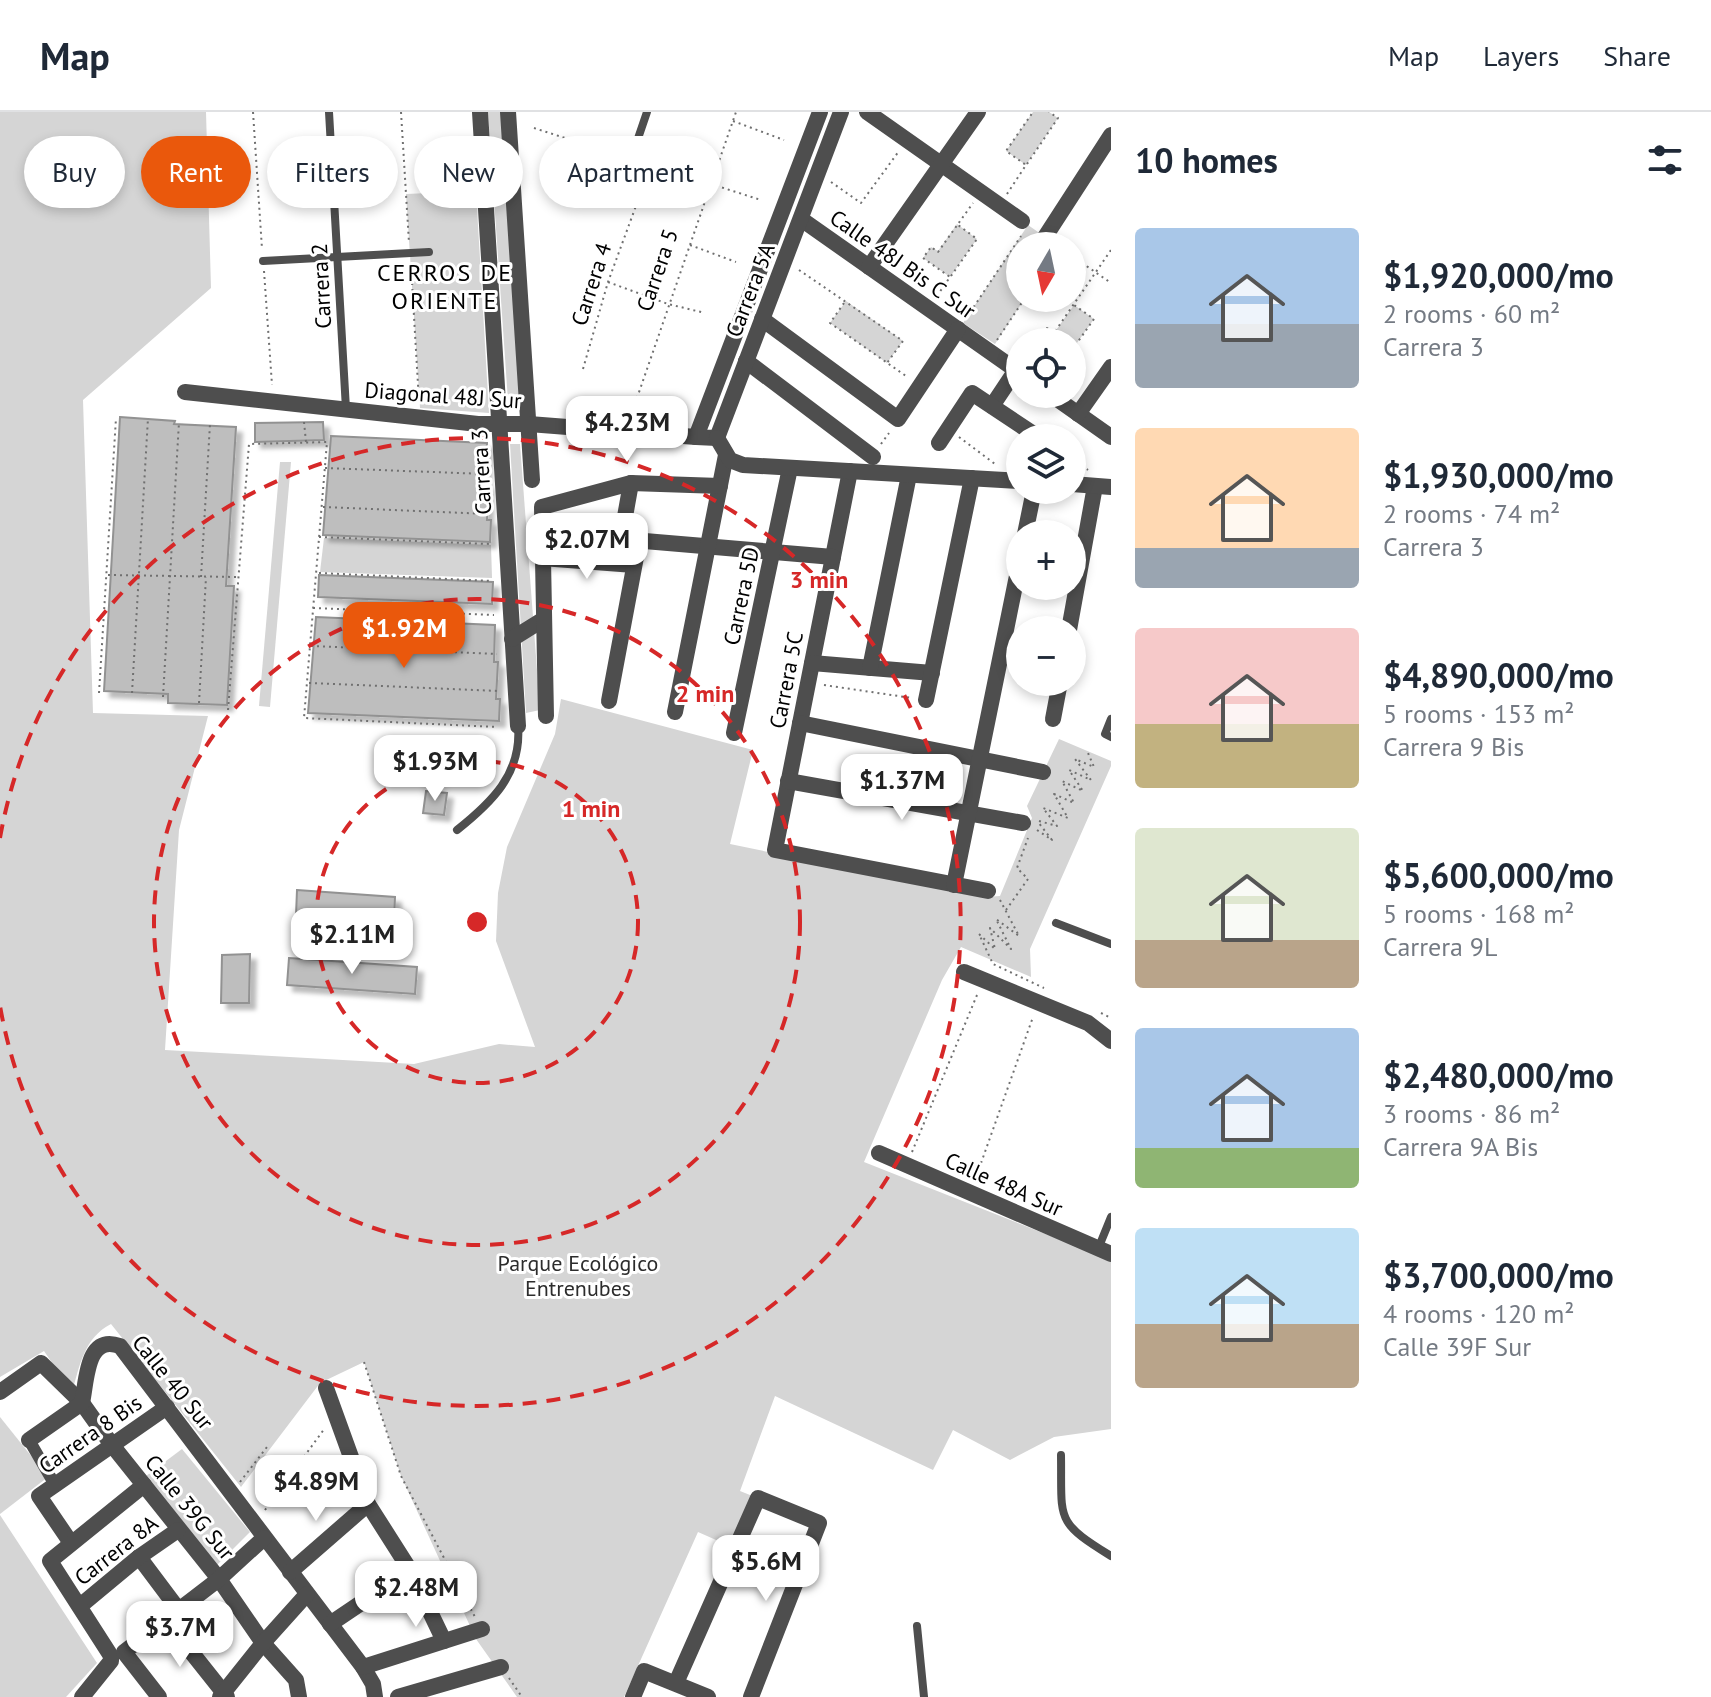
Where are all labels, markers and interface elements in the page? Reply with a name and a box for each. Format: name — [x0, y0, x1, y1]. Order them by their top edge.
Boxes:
text: Map — [40, 31, 110, 80]
text: Map — [1388, 37, 1439, 74]
text: Layers — [1483, 37, 1559, 74]
text: Share — [1603, 37, 1671, 74]
chip: Buy — [24, 136, 125, 208]
chip: Rent — [141, 136, 251, 208]
chip: Filters — [267, 136, 398, 208]
chip: New — [414, 136, 523, 208]
chip: Apartment — [539, 136, 722, 208]
text: 10 homes — [1135, 138, 1278, 182]
icon: filters — [1643, 138, 1687, 182]
street label: Calle 48J Bis C Sur — [825, 203, 982, 325]
street label: Carrera 5 — [630, 225, 684, 315]
north arrow — [1006, 232, 1086, 312]
map controls — [1006, 232, 1086, 696]
street label: Carrera 4 — [564, 239, 618, 329]
street label: Carrera 5A — [719, 239, 781, 341]
street label: Carrera 2 — [305, 243, 337, 329]
text: $1,920,000/mo — [1383, 253, 1614, 297]
district label: CERROS DE ORIENTE — [377, 257, 513, 316]
icon: home — [1199, 260, 1295, 356]
text: 2 rooms · 60 m² — [1383, 297, 1560, 330]
button: locate — [1006, 328, 1086, 408]
text: Carrera 3 — [1383, 330, 1484, 363]
street label: Diagonal 48J Sur — [364, 376, 523, 414]
pin: $4.23M — [562, 396, 692, 464]
text: $4.23M — [584, 405, 670, 438]
button: layers — [1006, 424, 1086, 504]
street label: Carrera 3 — [465, 429, 497, 515]
text: $1,930,000/mo — [1383, 453, 1614, 497]
icon: home — [1199, 460, 1295, 556]
text: 2 rooms · 74 m² — [1383, 497, 1560, 530]
pin: $2.07M — [522, 513, 652, 581]
button: + — [1006, 520, 1086, 600]
text: $2.07M — [544, 522, 630, 555]
text: Carrera 3 — [1383, 530, 1484, 563]
street label: Carrera 5D — [717, 544, 765, 648]
text: 3 min — [790, 564, 848, 595]
pin: $1.92M — [339, 602, 469, 670]
text: $1.92M — [361, 611, 447, 644]
button: − — [1006, 616, 1086, 696]
street label: Carrera 5C — [763, 629, 809, 731]
text: $4,890,000/mo — [1383, 653, 1614, 697]
icon: home — [1199, 660, 1295, 756]
text: 2 min — [676, 678, 734, 709]
text: 5 rooms · 153 m² — [1383, 697, 1575, 730]
text: Carrera 9 Bis — [1383, 730, 1524, 763]
pin: $1.93M — [370, 735, 500, 803]
text: $1.93M — [392, 744, 478, 777]
pin: $1.37M — [837, 754, 967, 822]
text: $1.37M — [859, 763, 945, 796]
text: 1 min — [562, 793, 620, 824]
text: $5,600,000/mo — [1383, 853, 1614, 897]
icon: home — [1199, 860, 1295, 956]
text: 5 rooms · 168 m² — [1383, 897, 1575, 930]
pin: $2.11M — [287, 908, 417, 976]
centre of rings — [463, 908, 491, 936]
text: $2.11M — [309, 917, 395, 950]
text: Carrera 9L — [1383, 930, 1497, 963]
text: $2,480,000/mo — [1383, 1053, 1614, 1097]
icon: home — [1199, 1060, 1295, 1156]
text: 3 rooms · 86 m² — [1383, 1097, 1560, 1130]
text: Carrera 9A Bis — [1383, 1130, 1538, 1163]
street label: Calle 48A Sur — [941, 1146, 1068, 1223]
park label: Parque Ecológico Entrenubes — [498, 1249, 658, 1302]
text: $3,700,000/mo — [1383, 1253, 1614, 1297]
icon: home — [1199, 1260, 1295, 1356]
text: 4 rooms · 120 m² — [1383, 1297, 1575, 1330]
street label: Calle 40 Sur — [126, 1329, 220, 1435]
text: Calle 39F Sur — [1383, 1330, 1531, 1363]
street label: Carrera 8 Bis — [33, 1388, 147, 1480]
street label: Calle 39G Sur — [139, 1449, 241, 1566]
pin: $4.89M — [251, 1455, 381, 1523]
text: $4.89M — [273, 1464, 359, 1497]
street label: Carrera 8A — [69, 1509, 163, 1591]
pin: $5.6M — [710, 1535, 822, 1603]
text: $5.6M — [730, 1544, 802, 1577]
pin: $2.48M — [351, 1561, 481, 1629]
text: $2.48M — [373, 1570, 459, 1603]
pin: $3.7M — [124, 1601, 236, 1669]
text: $3.7M — [144, 1610, 216, 1643]

